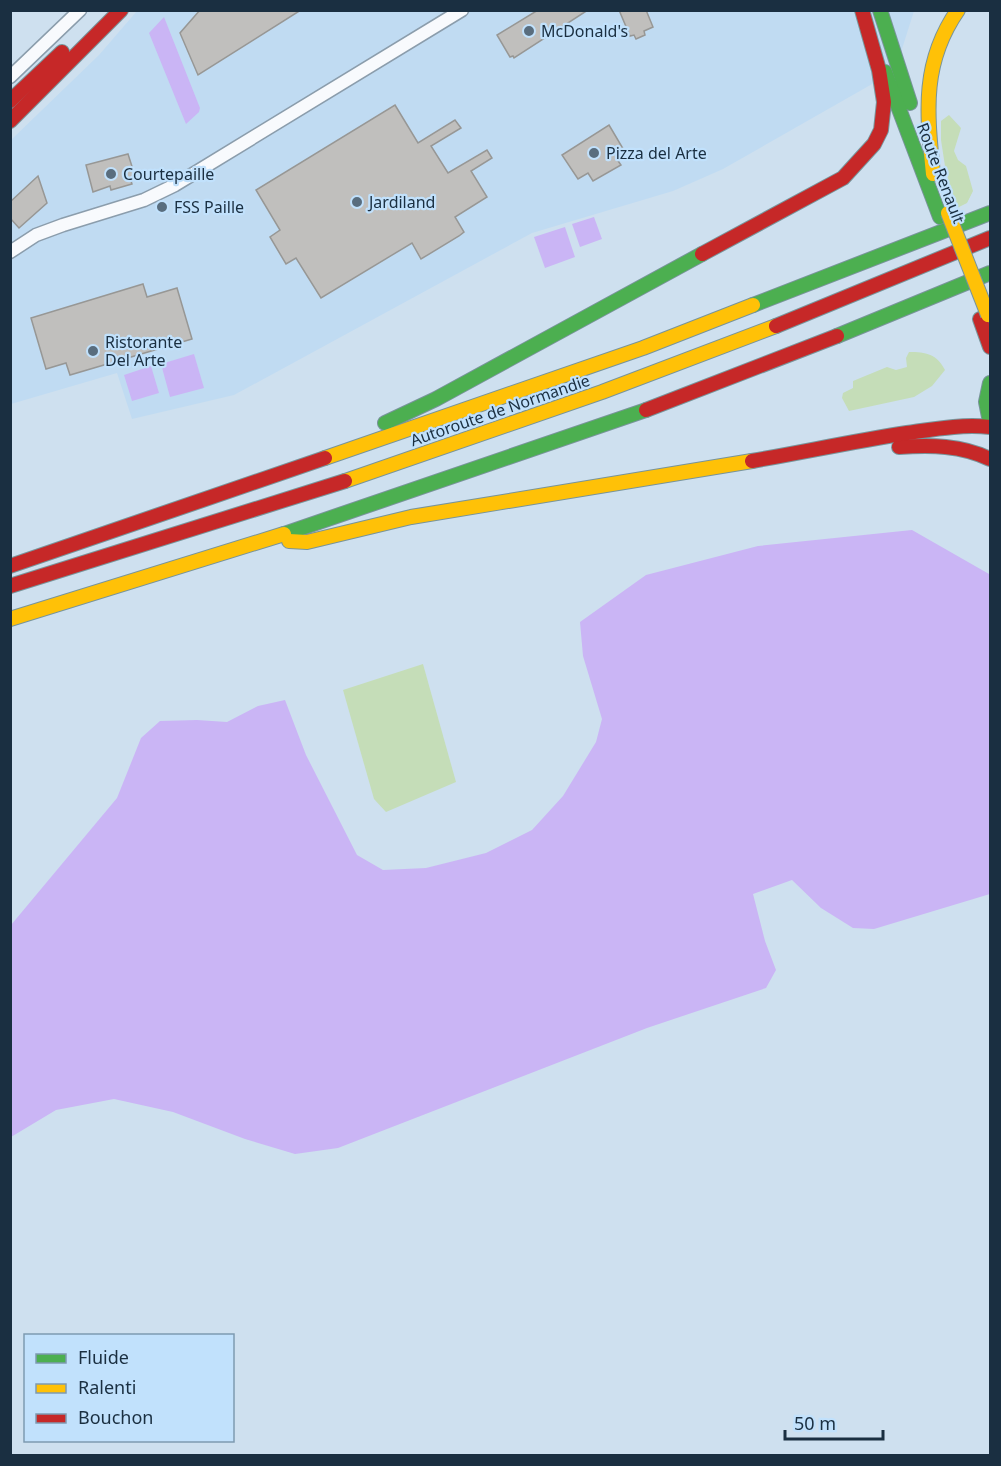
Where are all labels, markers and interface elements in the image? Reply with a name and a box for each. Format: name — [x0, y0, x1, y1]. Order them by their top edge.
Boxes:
place label: McDonald's — [541, 20, 628, 42]
marker: McDonald's — [522, 24, 536, 38]
street label: Route Renault — [912, 120, 970, 227]
place label: Pizza del Arte — [606, 142, 707, 164]
marker: Pizza del Arte — [587, 146, 601, 160]
place label: Courtepaille — [123, 163, 214, 185]
marker: Courtepaille — [104, 167, 118, 181]
place label: Jardiland — [367, 191, 435, 213]
marker: Jardiland — [350, 195, 364, 209]
place label: FSS Paille — [174, 196, 244, 218]
marker: FSS Paille — [155, 200, 169, 214]
place label: Ristorante Del Arte — [105, 331, 182, 371]
marker: Ristorante Del Arte — [86, 344, 100, 358]
street label: Autoroute de Normandie — [407, 369, 593, 451]
legend — [24, 1334, 234, 1442]
text: Fluide — [78, 1345, 129, 1369]
text: Ralenti — [78, 1375, 136, 1399]
scale bar — [785, 1403, 882, 1441]
text: Bouchon — [78, 1405, 154, 1429]
text: 50 m — [794, 1411, 836, 1435]

